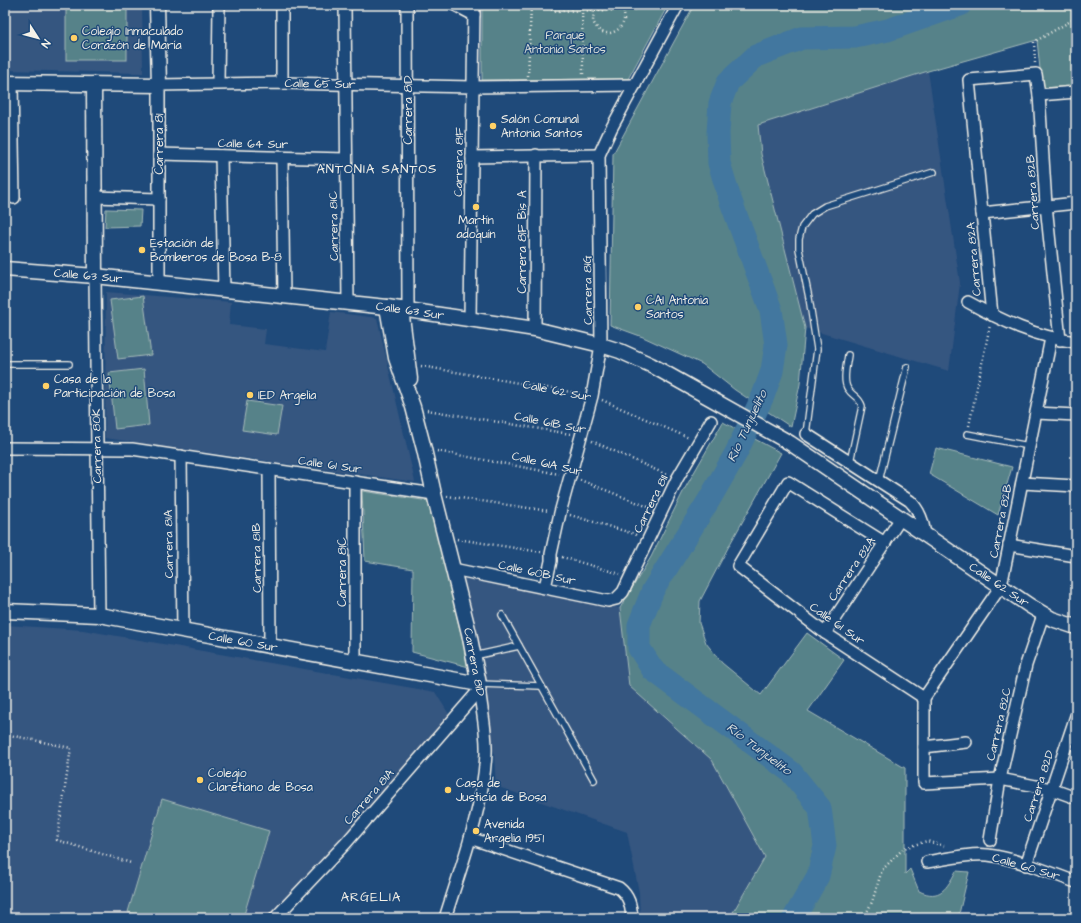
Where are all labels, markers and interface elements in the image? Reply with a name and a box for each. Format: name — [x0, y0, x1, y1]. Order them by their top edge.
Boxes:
north arrow — [18, 18, 58, 58]
place label: Colegio Inmaculado Corazón de María — [82, 23, 183, 54]
park label: Parque Antonia Santos — [524, 27, 606, 58]
marker: Colegio Inmaculado Corazón de María — [69, 33, 79, 43]
text: N — [38, 36, 54, 51]
street label: Calle 65 Sur — [284, 75, 356, 93]
street label: Carrera 81D — [400, 75, 417, 144]
place label: Salón Comunal Antonia Santos — [501, 111, 582, 142]
street label: Carrera 81 — [151, 113, 168, 175]
marker: Salón Comunal Antonia Santos — [488, 121, 498, 131]
street label: Carrera 81F — [450, 126, 468, 197]
street label: Calle 64 Sur — [218, 135, 289, 153]
street label: Carrera 82B — [1022, 154, 1044, 230]
district label: ANTONIA SANTOS — [317, 160, 437, 178]
street label: Carrera 81F Bis A — [514, 190, 531, 294]
street label: Carrera 81C — [325, 191, 343, 261]
marker: Martín adoquín — [471, 202, 481, 212]
place label: Martín adoquín — [456, 212, 496, 243]
street label: Carrera 82A — [962, 221, 986, 297]
place label: Estación de Bomberos de Bosa B-8 — [150, 235, 282, 266]
marker: Estación de Bomberos de Bosa B-8 — [137, 245, 147, 255]
street label: Carrera 81G — [579, 254, 597, 325]
street label: Calle 63 Sur — [53, 265, 123, 287]
place label: CAI Antonia Santos — [646, 292, 708, 323]
street label: Calle 63 Sur — [375, 298, 445, 324]
marker: CAI Antonia Santos — [633, 302, 643, 312]
place label: Casa de la Participación de Bosa — [54, 371, 175, 402]
street label: Calle 62 Sur — [521, 376, 593, 406]
marker: Casa de la Participación de Bosa — [41, 381, 51, 391]
water label: Río Tunjuelito — [722, 386, 772, 465]
place label: IED Argelia — [258, 387, 316, 405]
marker: IED Argelia — [245, 390, 255, 400]
street label: Carrera 80K — [88, 408, 106, 483]
street label: Calle 61B Sur — [513, 408, 588, 438]
street label: Calle 61A Sur — [510, 448, 584, 480]
street label: Calle 61 Sur — [297, 452, 363, 478]
street label: Carrera 81I — [630, 472, 673, 536]
street label: Carrera 82B — [985, 482, 1017, 559]
street label: Carrera 81A — [160, 509, 178, 579]
street label: Carrera 81B — [248, 523, 266, 593]
street label: Carrera 82A — [824, 533, 880, 605]
street label: Carrera 81C — [334, 537, 351, 607]
street label: Calle 60B Sur — [497, 557, 578, 590]
street label: Calle 62 Sur — [966, 559, 1033, 612]
street label: Calle 61 Sur — [806, 599, 868, 650]
street label: Carrera 81D — [459, 627, 489, 698]
street label: Calle 60 Sur — [207, 628, 279, 657]
street label: Carrera 82C — [982, 685, 1016, 762]
water label: Río Tunjuelito — [723, 718, 797, 781]
street label: Carrera 82D — [1019, 748, 1059, 824]
place label: Colegio Claretiano de Bosa — [208, 765, 313, 796]
street label: Carrera 81A — [340, 765, 398, 829]
marker: Colegio Claretiano de Bosa — [195, 775, 205, 785]
place label: Casa de Justicia de Bosa — [456, 775, 546, 806]
marker: Casa de Justicia de Bosa — [443, 785, 453, 795]
place label: Avenida Argelia 1951 — [484, 816, 544, 848]
marker: Avenida Argelia 1951 — [471, 826, 481, 836]
street label: Calle 60 Sur — [990, 849, 1062, 885]
district label: ARGELIA — [341, 888, 401, 906]

